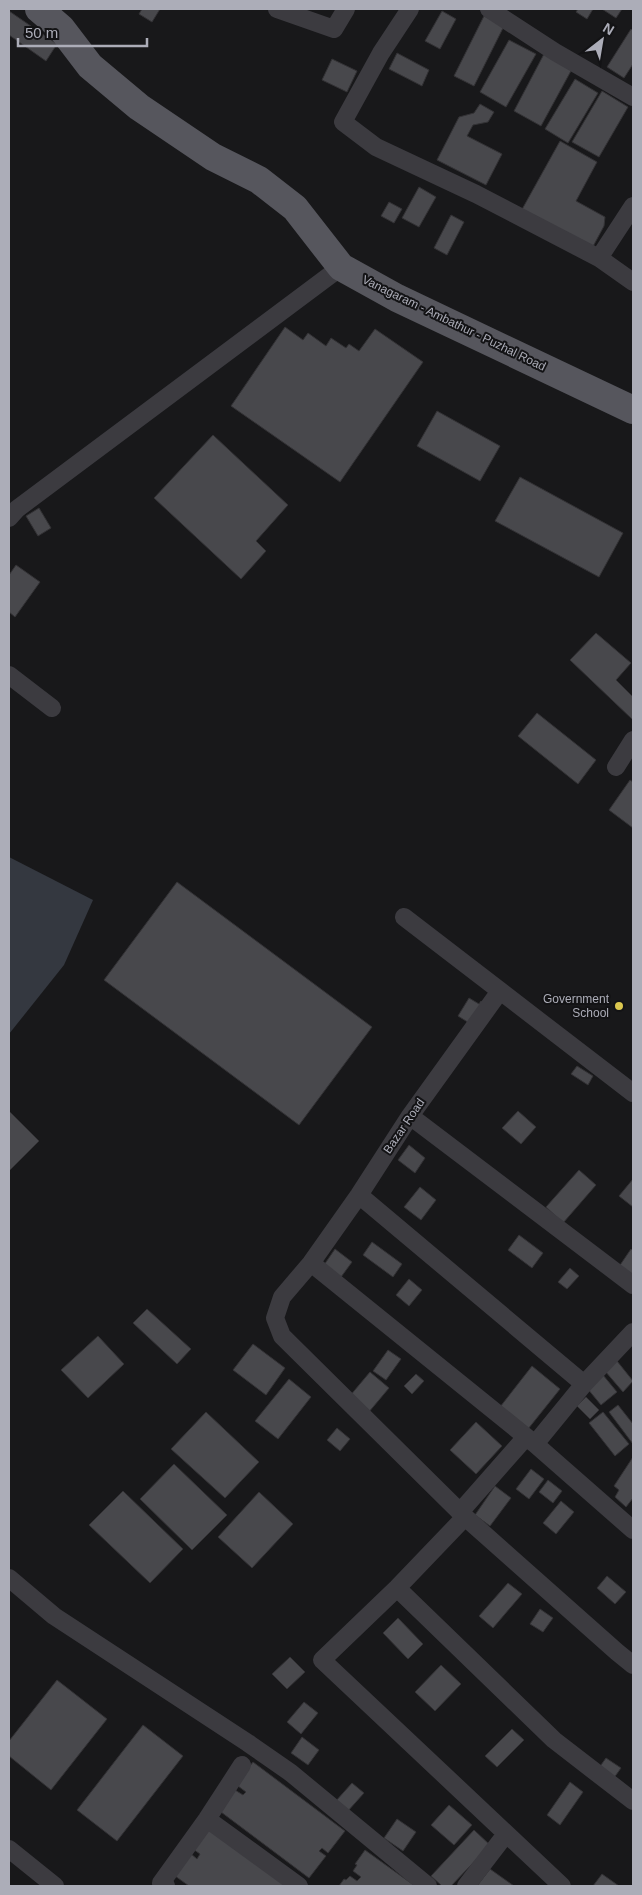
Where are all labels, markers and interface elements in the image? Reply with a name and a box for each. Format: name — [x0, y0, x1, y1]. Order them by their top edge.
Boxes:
scale bar — [18, 15, 146, 47]
north arrow — [577, 15, 627, 65]
text: N — [600, 19, 617, 38]
text: 50 m — [25, 24, 58, 41]
street label: Vanagaram - Ambathur - Puzhal Road — [360, 272, 548, 374]
place label: Government School — [543, 992, 610, 1020]
marker: Government School — [613, 1000, 625, 1012]
street label: Bazar Road — [380, 1096, 428, 1156]

